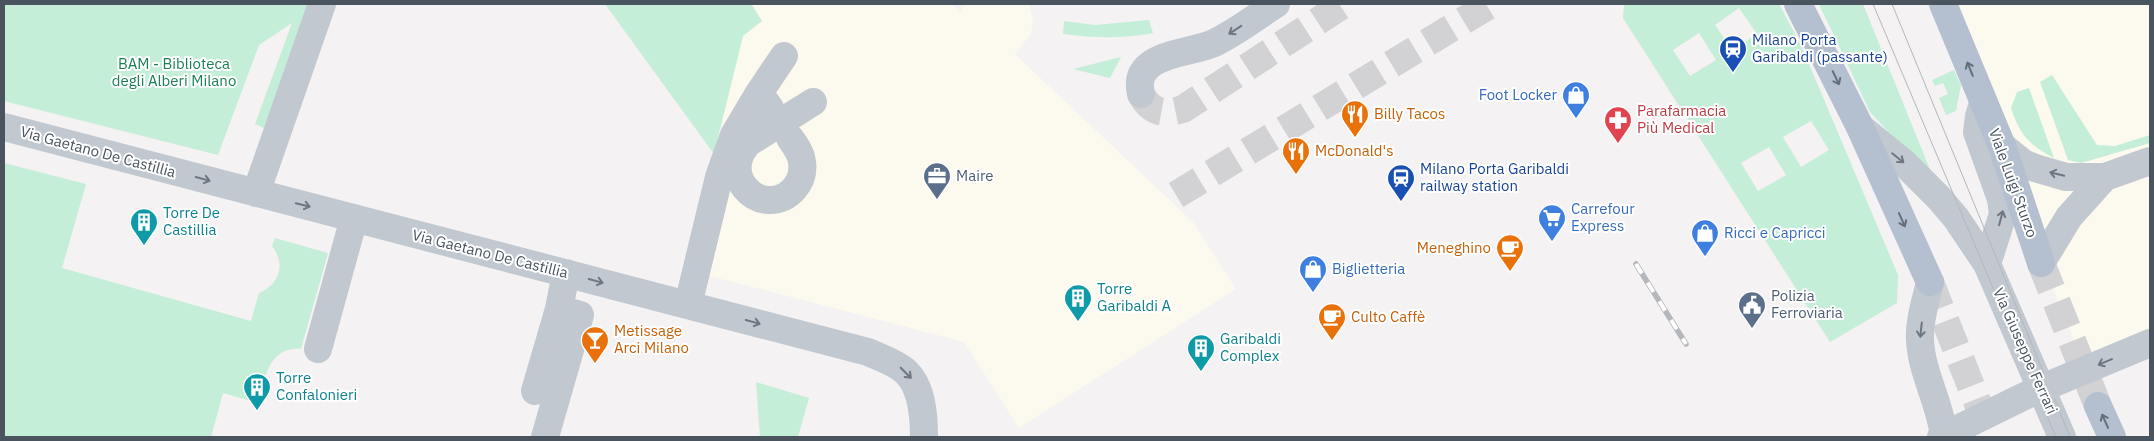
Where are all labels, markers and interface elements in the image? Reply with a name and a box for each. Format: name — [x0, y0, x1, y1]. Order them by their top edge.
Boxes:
one-way arrow — [1228, 25, 1242, 35]
place label: Milano Porta Garibaldi (passante) — [1752, 30, 1888, 66]
station icon: Milano Porta Garibaldi (passante) — [1718, 34, 1748, 73]
park label: BAM - Biblioteca degli Alberi Milano — [112, 54, 236, 90]
one-way arrow — [1964, 62, 1974, 77]
one-way arrow — [1832, 70, 1841, 85]
shop icon: Foot Locker — [1561, 80, 1591, 119]
place label: Foot Locker — [1479, 85, 1557, 104]
restaurant icon: Billy Tacos — [1340, 99, 1370, 138]
place label: Parafarmacia Più Medical — [1637, 101, 1726, 137]
place label: Billy Tacos — [1374, 104, 1445, 123]
pharmacy icon: Parafarmacia Più Medical — [1603, 105, 1633, 144]
street label: Via Gaetano De Castillia — [18, 122, 178, 181]
street label: Viale Luigi Sturzo — [1985, 126, 2042, 240]
restaurant icon: McDonald's — [1281, 136, 1311, 175]
place label: McDonald's — [1315, 141, 1393, 160]
one-way arrow — [1891, 153, 1904, 164]
place label: Milano Porta Garibaldi railway station — [1420, 159, 1569, 195]
office icon: Maire — [922, 161, 952, 200]
station icon: Milano Porta Garibaldi railway station — [1386, 163, 1416, 202]
place label: Maire — [956, 166, 994, 185]
one-way arrow — [2049, 169, 2065, 178]
one-way arrow — [195, 175, 211, 184]
place label: Carrefour Express — [1571, 199, 1635, 235]
one-way arrow — [295, 201, 311, 210]
place label: Torre De Castillia — [163, 203, 220, 239]
supermarket icon: Carrefour Express — [1537, 203, 1567, 242]
building icon: Torre De Castillia — [129, 207, 159, 246]
one-way arrow — [1997, 210, 2006, 226]
one-way arrow — [1898, 212, 1907, 227]
shop icon: Ricci e Capricci — [1690, 218, 1720, 257]
place label: Ricci e Capricci — [1724, 223, 1825, 242]
street label: Via Gaetano De Castillia — [410, 225, 570, 282]
cafe icon: Meneghino — [1495, 233, 1525, 272]
place label: Meneghino — [1417, 238, 1491, 257]
shop icon: Biglietteria — [1298, 254, 1328, 293]
place label: Biglietteria — [1332, 259, 1405, 278]
one-way arrow — [587, 277, 603, 286]
place label: Torre Garibaldi A — [1097, 279, 1171, 315]
building icon: Torre Garibaldi A — [1063, 283, 1093, 322]
street label: Via Giuseppe Ferrari — [1989, 285, 2062, 417]
place label: Polizia Ferroviaria — [1771, 286, 1843, 322]
public building icon: Polizia Ferroviaria — [1737, 290, 1767, 329]
cafe icon: Culto Caffè — [1317, 302, 1347, 341]
place label: Culto Caffè — [1351, 307, 1425, 326]
one-way arrow — [745, 318, 761, 327]
place label: Metissage Arci Milano — [614, 321, 689, 357]
one-way arrow — [1916, 322, 1926, 338]
bar icon: Metissage Arci Milano — [580, 325, 610, 364]
place label: Garibaldi Complex — [1220, 329, 1281, 365]
building icon: Garibaldi Complex — [1186, 333, 1216, 372]
one-way arrow — [2098, 358, 2113, 368]
one-way arrow — [900, 367, 912, 379]
place label: Torre Confalonieri — [276, 368, 357, 404]
building icon: Torre Confalonieri — [242, 372, 272, 411]
one-way arrow — [2100, 414, 2110, 429]

